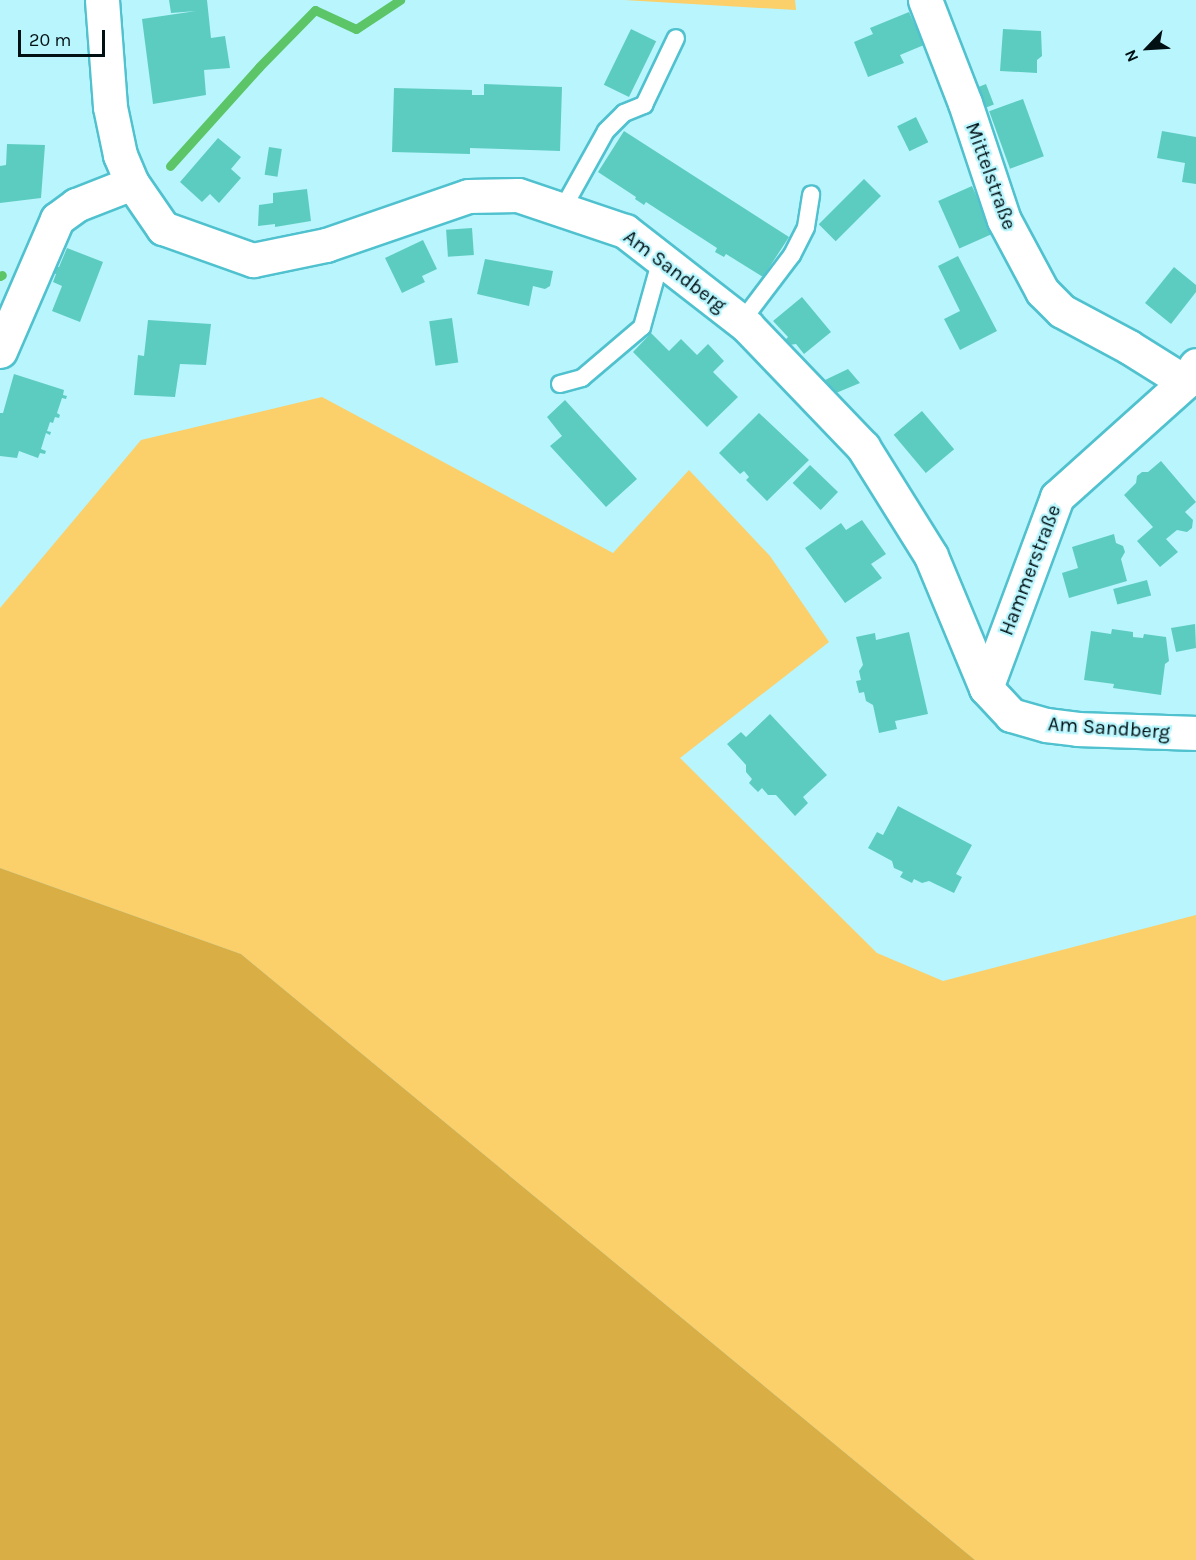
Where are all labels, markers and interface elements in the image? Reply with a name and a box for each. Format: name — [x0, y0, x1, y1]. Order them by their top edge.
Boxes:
scale bar — [21, 18, 108, 56]
north arrow — [1118, 18, 1178, 78]
text: 20 m — [29, 29, 71, 51]
text: N — [1120, 47, 1142, 65]
street label: Mittelstraße — [960, 119, 1022, 233]
street label: Am Sandberg — [619, 225, 731, 317]
street label: Hammerstraße — [994, 501, 1066, 639]
street label: Am Sandberg — [1047, 712, 1171, 744]

